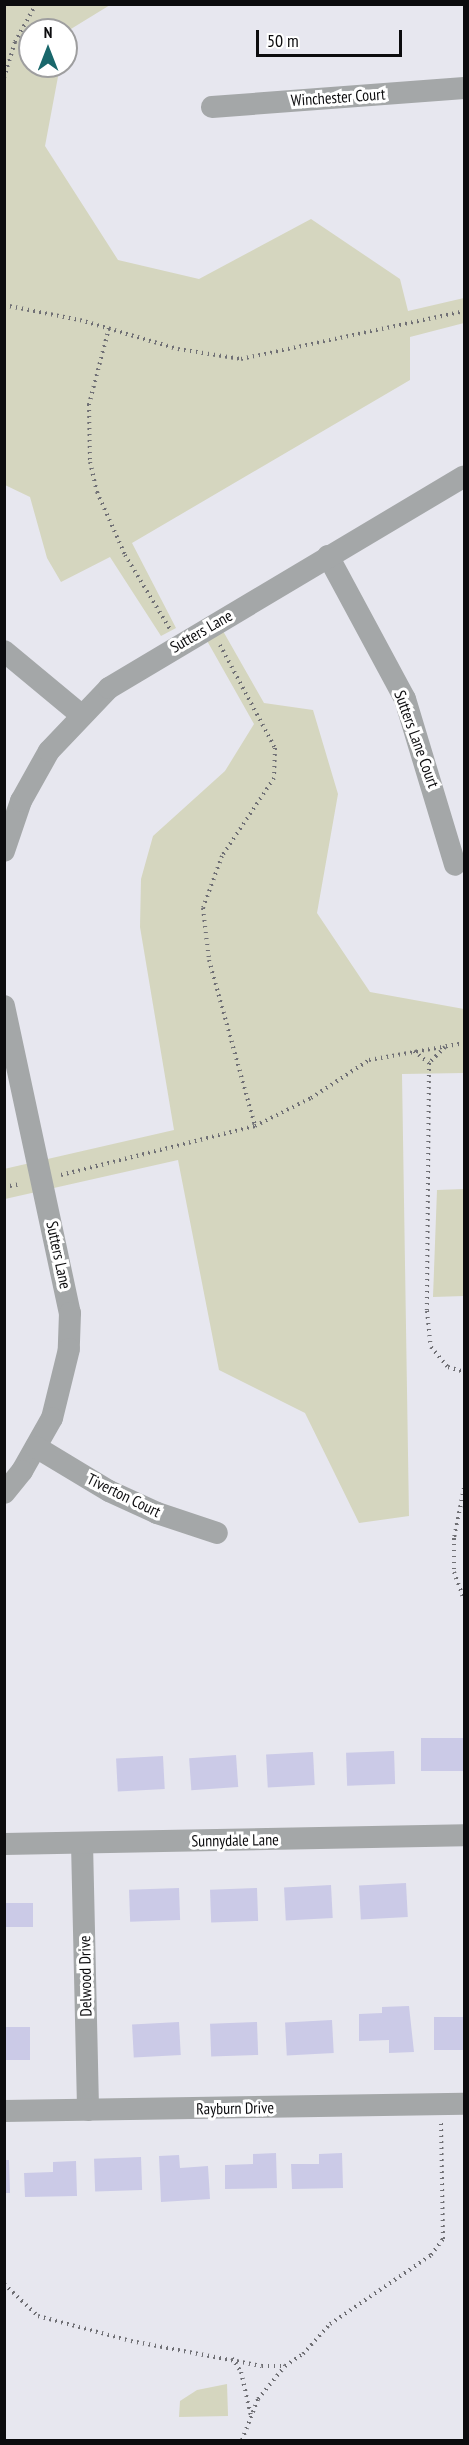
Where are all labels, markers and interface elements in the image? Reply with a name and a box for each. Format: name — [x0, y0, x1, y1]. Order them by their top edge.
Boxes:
north arrow — [18, 18, 78, 78]
scale bar — [259, 18, 404, 56]
text: N — [44, 22, 52, 42]
text: 50 m — [267, 29, 299, 52]
street label: Winchester Court — [290, 84, 386, 110]
street label: Sutters Lane — [166, 606, 236, 656]
street label: Sutters Lane Court — [391, 688, 443, 790]
street label: Sutters Lane — [42, 1219, 76, 1291]
street label: Tiverton Court — [84, 1469, 164, 1521]
street label: Sunnydale Lane — [191, 1830, 279, 1850]
street label: Delwood Drive — [75, 1935, 95, 2017]
street label: Rayburn Drive — [196, 2098, 274, 2118]

